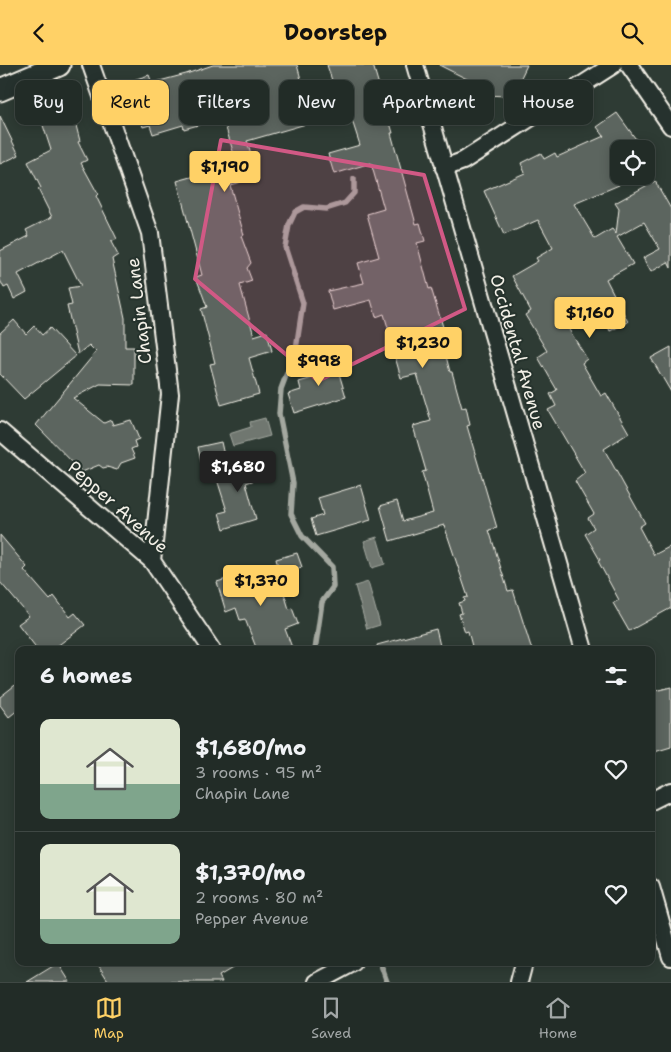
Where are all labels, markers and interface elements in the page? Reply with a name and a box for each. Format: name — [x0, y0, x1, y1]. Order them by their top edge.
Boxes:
text: Doorstep — [284, 18, 387, 47]
icon: back — [25, 19, 53, 47]
icon: search — [618, 19, 646, 47]
chip: Buy — [15, 80, 82, 125]
chip: Rent — [92, 80, 169, 125]
chip: Filters — [179, 80, 269, 125]
chip: New — [279, 80, 354, 125]
chip: Apartment — [364, 80, 494, 125]
chip: House — [504, 80, 593, 125]
map controls — [610, 140, 655, 185]
button: locate — [610, 140, 655, 185]
pin: $1,190 — [184, 151, 266, 193]
text: $1,190 — [200, 156, 250, 177]
street label: Chapin Lane — [121, 256, 157, 366]
street label: Occidental Avenue — [484, 271, 552, 433]
pin: $1,160 — [549, 297, 631, 339]
text: $1,160 — [565, 302, 615, 323]
pin: $1,230 — [382, 327, 464, 369]
text: $1,230 — [396, 332, 450, 353]
pin: $998 — [289, 345, 349, 387]
text: $998 — [297, 350, 341, 371]
pin: $1,680 — [197, 451, 279, 493]
street label: Pepper Avenue — [62, 455, 174, 559]
text: $1,680 — [211, 456, 265, 477]
pin: $1,370 — [220, 565, 302, 607]
text: $1,370 — [234, 570, 288, 591]
text: 6 homes — [40, 662, 132, 690]
icon: filters — [602, 662, 630, 690]
text: $1,680/mo — [195, 734, 306, 762]
icon: home — [80, 739, 140, 799]
icon: heart — [602, 755, 630, 783]
text: 3 rooms · 95 m² — [195, 762, 322, 783]
text: Chapin Lane — [195, 783, 290, 804]
text: $1,370/mo — [195, 859, 306, 887]
icon: home — [80, 864, 140, 924]
icon: heart — [602, 880, 630, 908]
text: 2 rooms · 80 m² — [195, 887, 323, 908]
text: Pepper Avenue — [195, 908, 309, 929]
tab: Map — [94, 994, 124, 1042]
tab: Saved — [311, 994, 351, 1042]
tab: Home — [539, 994, 577, 1042]

